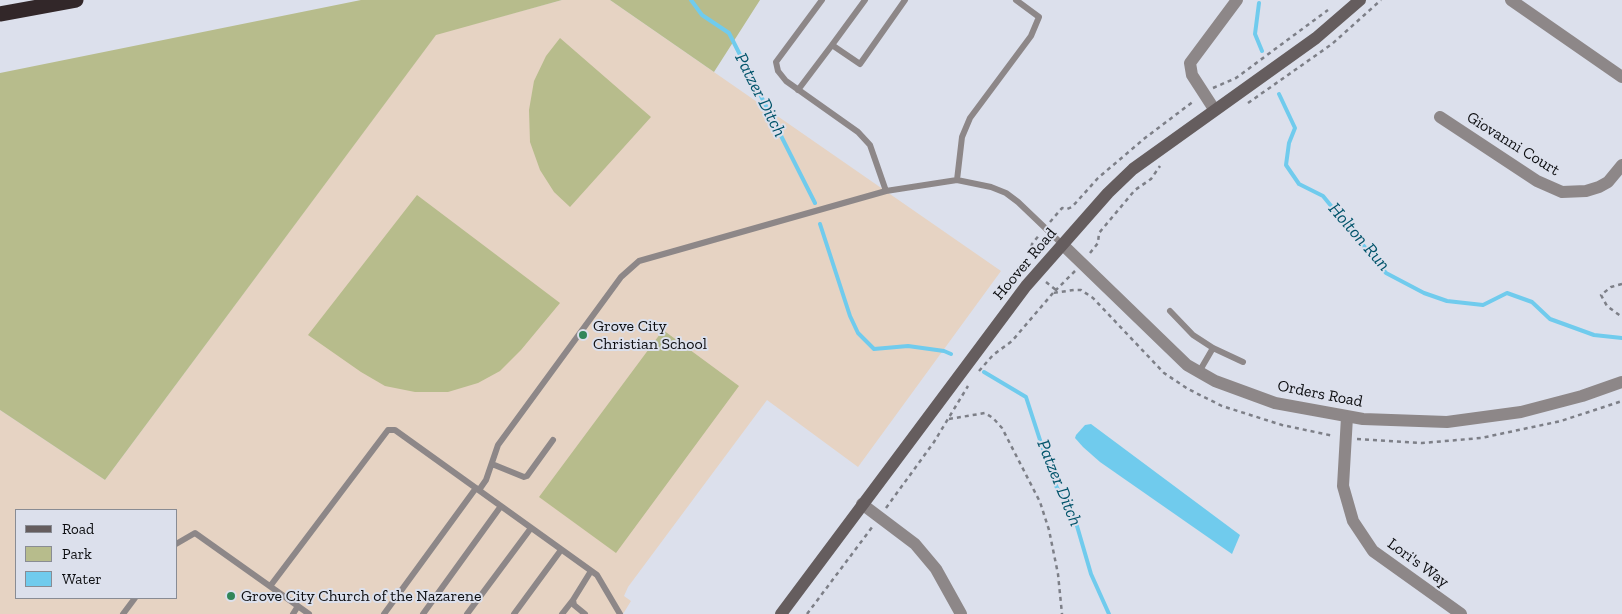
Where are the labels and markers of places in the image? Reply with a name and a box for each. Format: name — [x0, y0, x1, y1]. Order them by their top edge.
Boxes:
place label: Grove City Christian School — [593, 316, 707, 354]
marker: Grove City Christian School — [577, 329, 589, 341]
place label: Grove City Church of the Nazarene — [241, 586, 482, 606]
marker: Grove City Church of the Nazarene — [225, 590, 237, 602]

